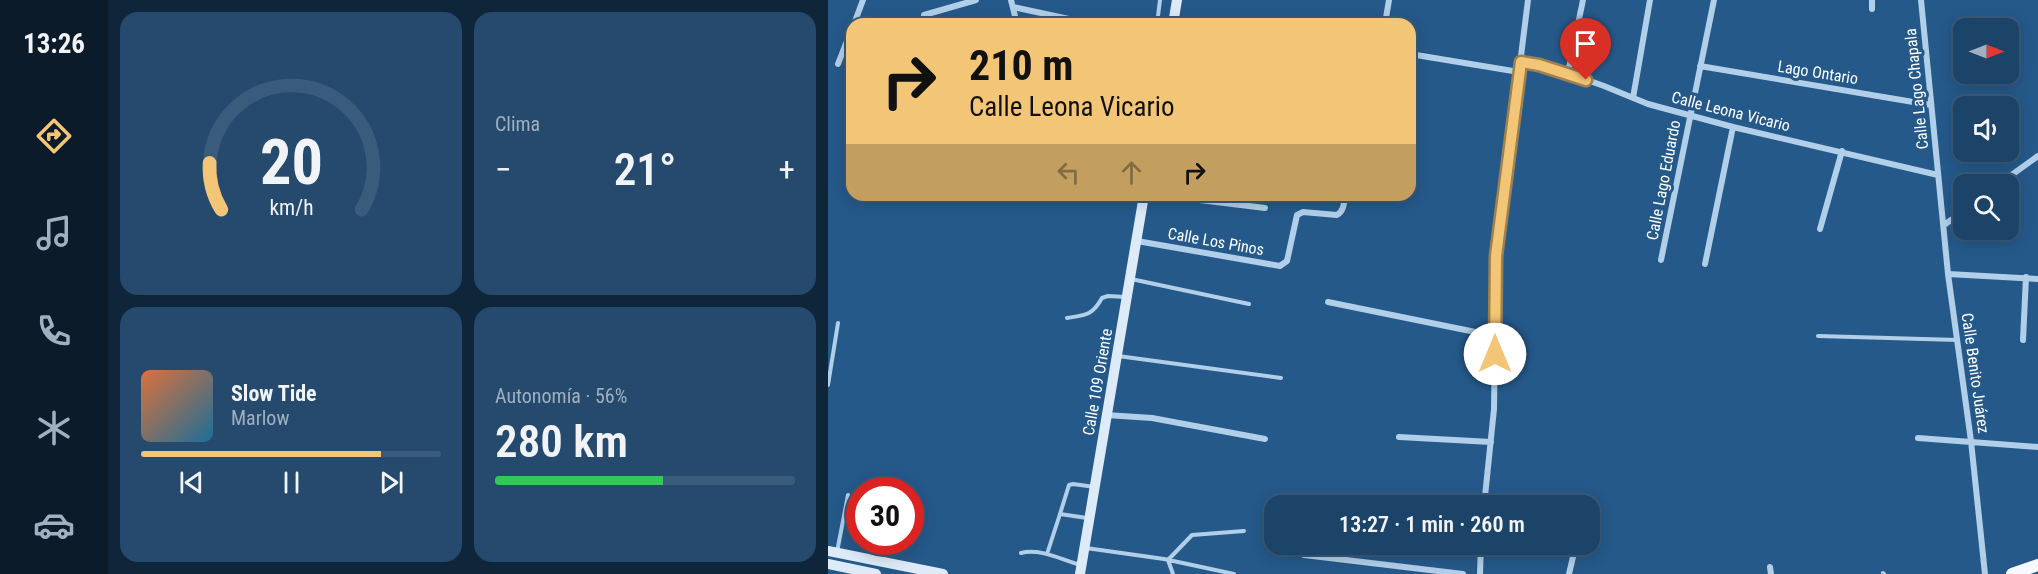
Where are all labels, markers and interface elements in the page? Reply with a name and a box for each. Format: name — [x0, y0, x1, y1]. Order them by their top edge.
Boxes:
pin — [1560, 18, 1611, 80]
north arrow — [1953, 18, 2019, 84]
map controls — [1953, 18, 2019, 240]
icon: arrive — [1569, 27, 1602, 60]
text: 13:26 — [23, 28, 85, 60]
street label: Calle Lago Chapala — [1901, 28, 1932, 150]
text: 210 m — [969, 41, 1074, 90]
icon: right — [870, 42, 948, 120]
street label: Lago Ontario — [1776, 57, 1860, 88]
street label: Calle Leona Vicario — [1670, 88, 1792, 135]
text: Calle Leona Vicario — [969, 91, 1174, 123]
button: sound — [1953, 96, 2019, 162]
text: Clima — [495, 112, 540, 136]
icon: directions — [33, 115, 75, 157]
street label: Calle Lago Eduardo — [1643, 118, 1684, 242]
text: 20 — [259, 126, 323, 199]
text: 21° — [614, 143, 676, 196]
text: − — [495, 150, 512, 189]
text: + — [779, 150, 795, 189]
icon: left — [1052, 156, 1085, 189]
icon: ahead — [1115, 156, 1148, 189]
icon: right — [1178, 156, 1211, 189]
button: search — [1953, 174, 2019, 240]
text: km/h — [269, 196, 313, 221]
icon: music — [33, 212, 75, 254]
street label: Calle Los Pinos — [1166, 224, 1266, 259]
icon: phone — [33, 310, 75, 352]
street label: Calle Benito Juárez — [1958, 312, 1993, 435]
position arrow — [1463, 322, 1527, 386]
street label: Calle 109 Oriente — [1079, 327, 1116, 437]
text: Slow Tide — [231, 381, 317, 406]
text: Autonomía · 56% — [495, 384, 627, 408]
text: Marlow — [231, 406, 289, 430]
icon: climate — [33, 407, 75, 449]
text: 280 km — [495, 415, 628, 468]
icon: previous — [175, 466, 208, 499]
icon: pause — [275, 466, 308, 499]
icon: next — [375, 466, 408, 499]
speed limit sign: 30 — [846, 477, 924, 555]
icon: car — [33, 504, 75, 546]
text: 13:27 · 1 min · 260 m — [1339, 512, 1525, 537]

